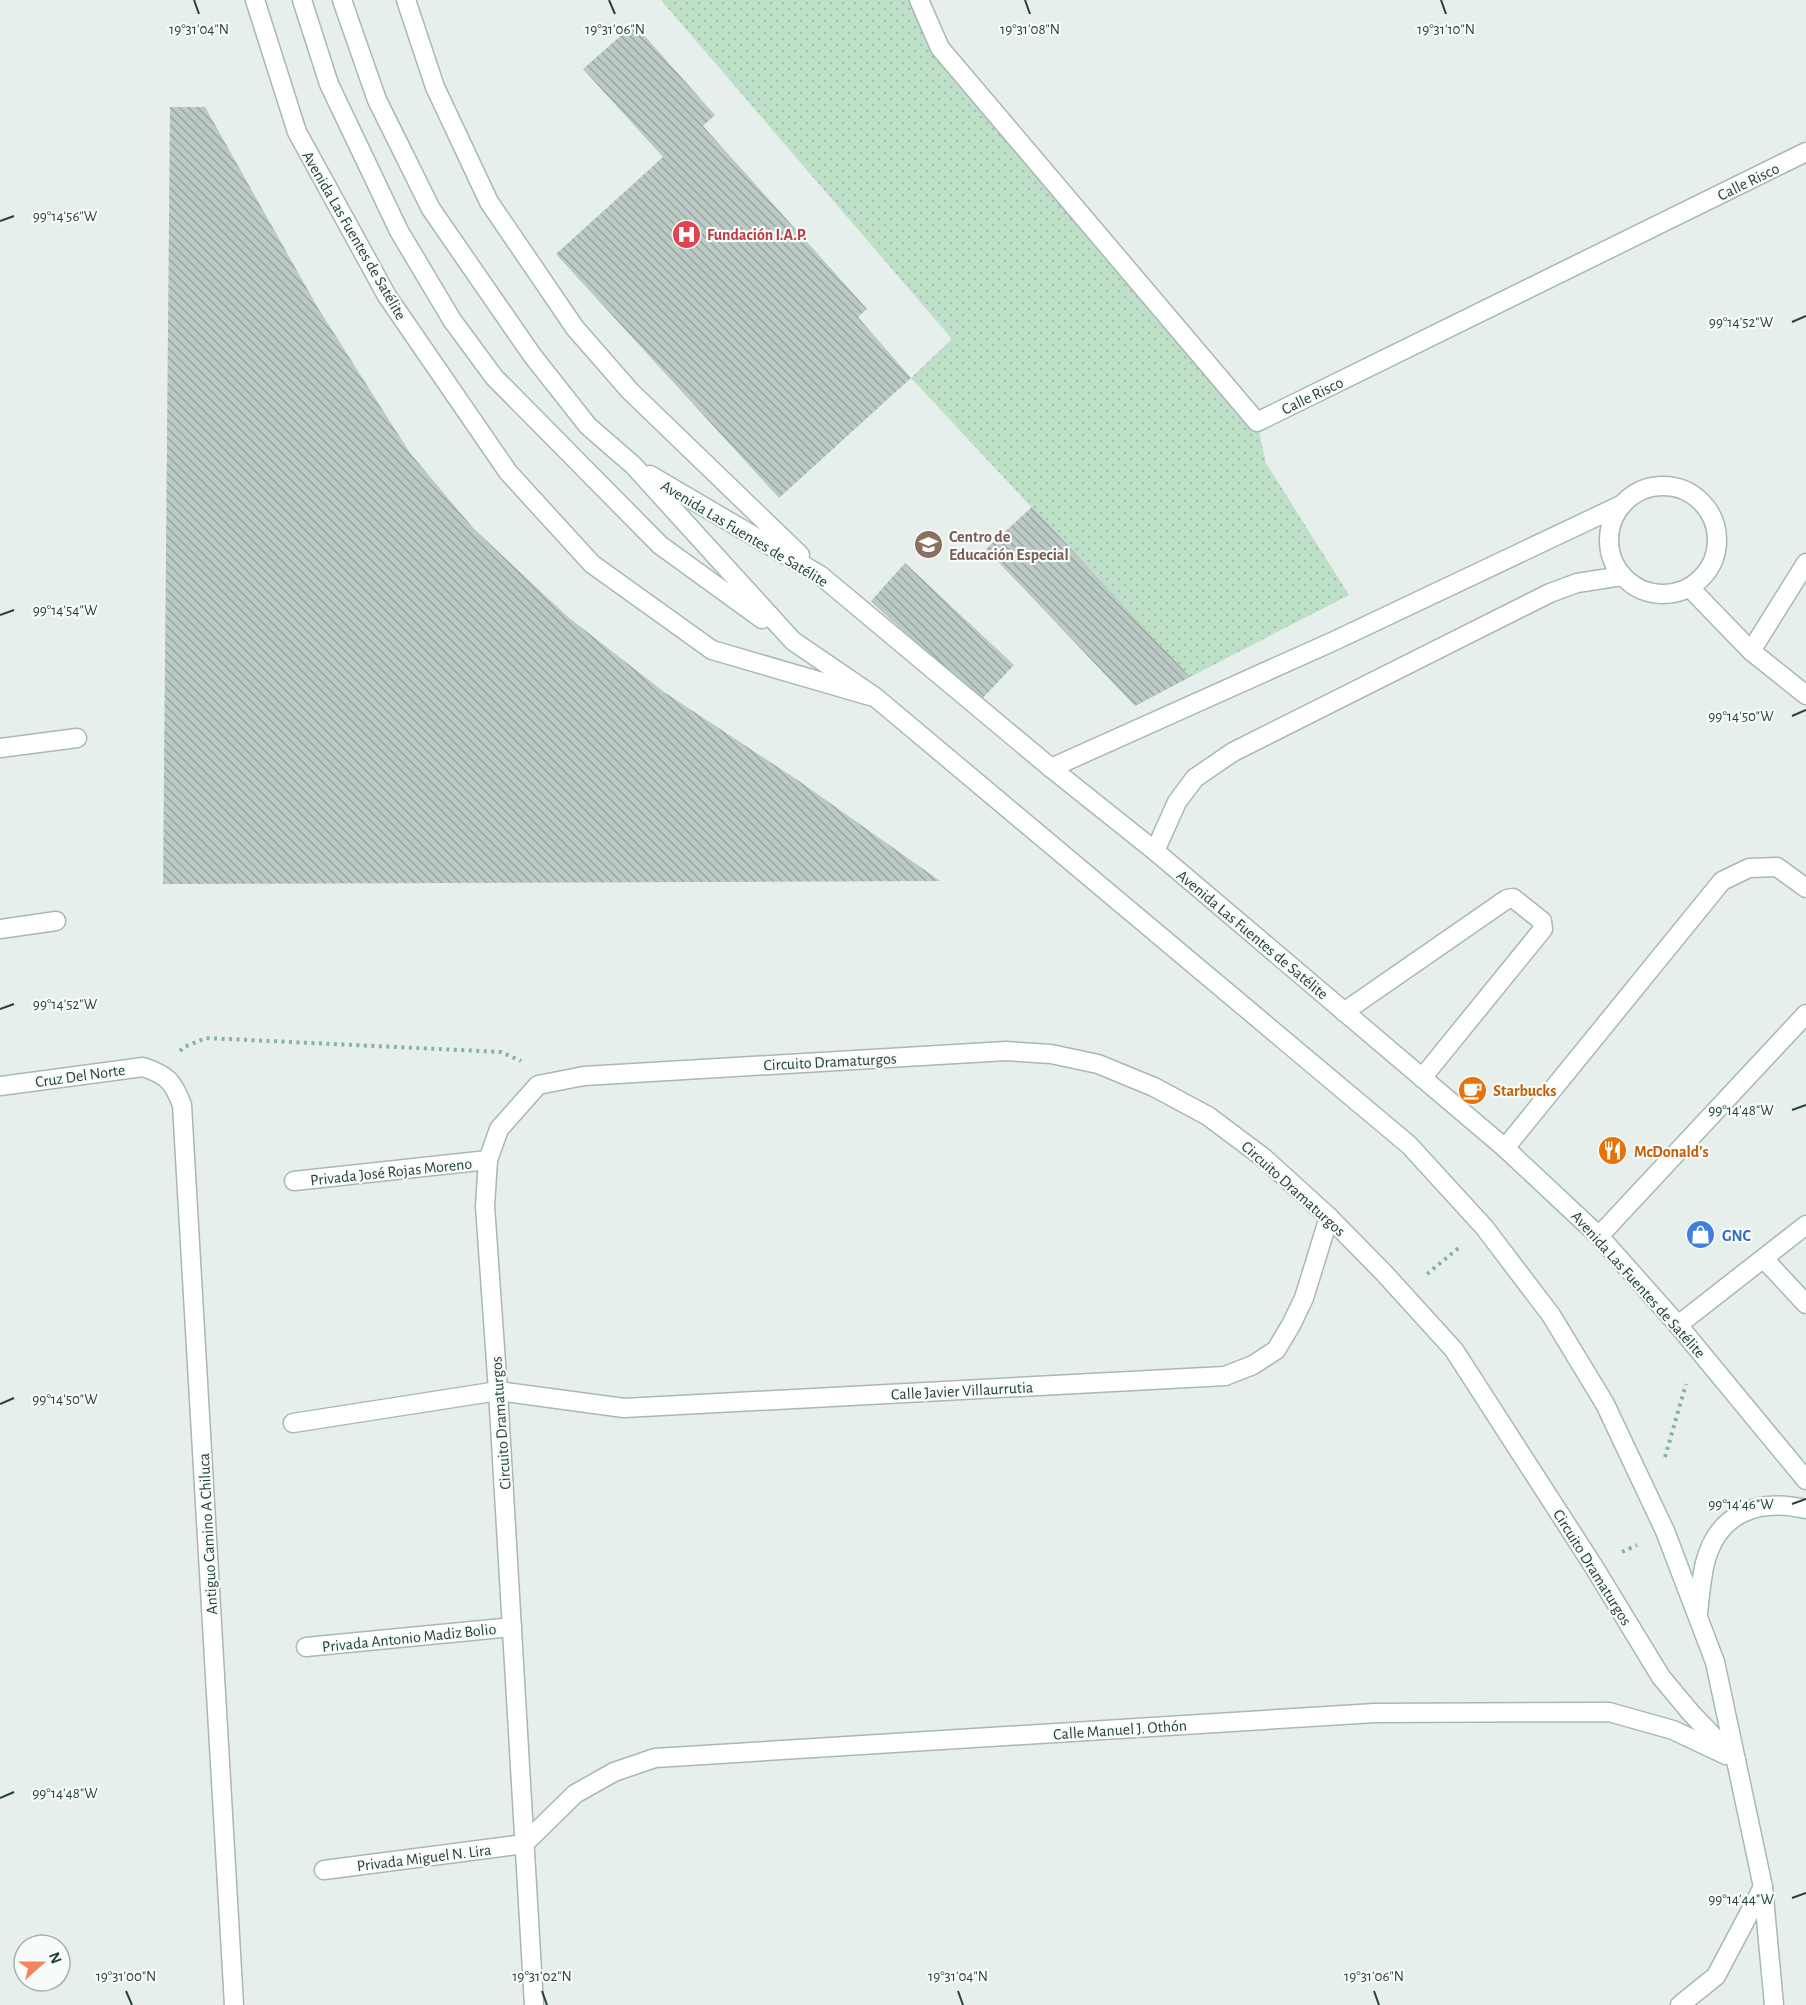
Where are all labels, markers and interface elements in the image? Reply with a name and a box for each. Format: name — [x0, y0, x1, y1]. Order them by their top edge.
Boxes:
text: 19°31'04"N — [169, 22, 229, 37]
text: 19°31'06"N — [585, 22, 645, 37]
text: 19°31'08"N — [1000, 22, 1060, 37]
text: 19°31'10"N — [1417, 22, 1475, 37]
street label: Avenida Las Fuentes de Satélite — [299, 148, 409, 323]
street label: Calle Risco — [1715, 160, 1782, 204]
text: 99°14'56"W — [33, 209, 98, 224]
hospital icon: Fundación I.A.P. — [670, 218, 702, 250]
place label: Fundación I.A.P. — [707, 227, 807, 243]
text: 99°14'52"W — [1709, 315, 1774, 330]
street label: Calle Risco — [1279, 374, 1346, 418]
street label: Avenida Las Fuentes de Satélite — [658, 478, 831, 590]
school or university icon: Centro de Educación Especial — [912, 529, 944, 561]
place label: Centro de Educación Especial — [949, 529, 1069, 563]
text: 99°14'54"W — [33, 603, 98, 618]
text: 99°14'50"W — [1708, 709, 1774, 724]
street label: Avenida Las Fuentes de Satélite — [1174, 867, 1331, 1003]
text: 99°14'52"W — [33, 997, 98, 1012]
street label: Circuito Dramaturgos — [763, 1051, 897, 1073]
street label: Cruz Del Norte — [34, 1062, 126, 1090]
cafe icon: Starbucks — [1456, 1074, 1488, 1106]
place label: Starbucks — [1493, 1083, 1556, 1099]
text: 99°14'48"W — [1708, 1103, 1774, 1118]
restaurant icon: McDonald's — [1597, 1135, 1629, 1167]
street label: Circuito Dramaturgos — [1238, 1138, 1348, 1239]
place label: McDonald's — [1634, 1144, 1709, 1160]
street label: Privada José Rojas Moreno — [309, 1156, 473, 1189]
street label: Avenida Las Fuentes de Satélite — [1568, 1208, 1708, 1361]
shop icon: GNC — [1685, 1219, 1717, 1251]
place label: GNC — [1722, 1228, 1752, 1244]
street label: Circuito Dramaturgos — [488, 1356, 514, 1490]
street label: Calle Javier Villaurrutia — [891, 1379, 1034, 1403]
text: 99°14'50"W — [32, 1392, 98, 1407]
street label: Antiguo Camino A Chiluca — [196, 1453, 220, 1615]
text: 99°14'46"W — [1708, 1497, 1774, 1512]
street label: Circuito Dramaturgos — [1550, 1507, 1634, 1628]
street label: Privada Antonio Madiz Bolio — [321, 1621, 497, 1655]
street label: Calle Manuel J. Othón — [1053, 1717, 1187, 1743]
text: 99°14'48"W — [32, 1786, 98, 1801]
street label: Privada Miguel N. Lira — [356, 1842, 492, 1874]
text: 99°14'44"W — [1708, 1892, 1774, 1907]
north arrow — [12, 1933, 72, 1993]
text: N — [46, 1950, 65, 1966]
text: 19°31'00"N — [96, 1969, 156, 1984]
text: 19°31'02"N — [512, 1969, 572, 1984]
text: 19°31'04"N — [928, 1969, 988, 1984]
text: 19°31'06"N — [1344, 1969, 1404, 1984]

